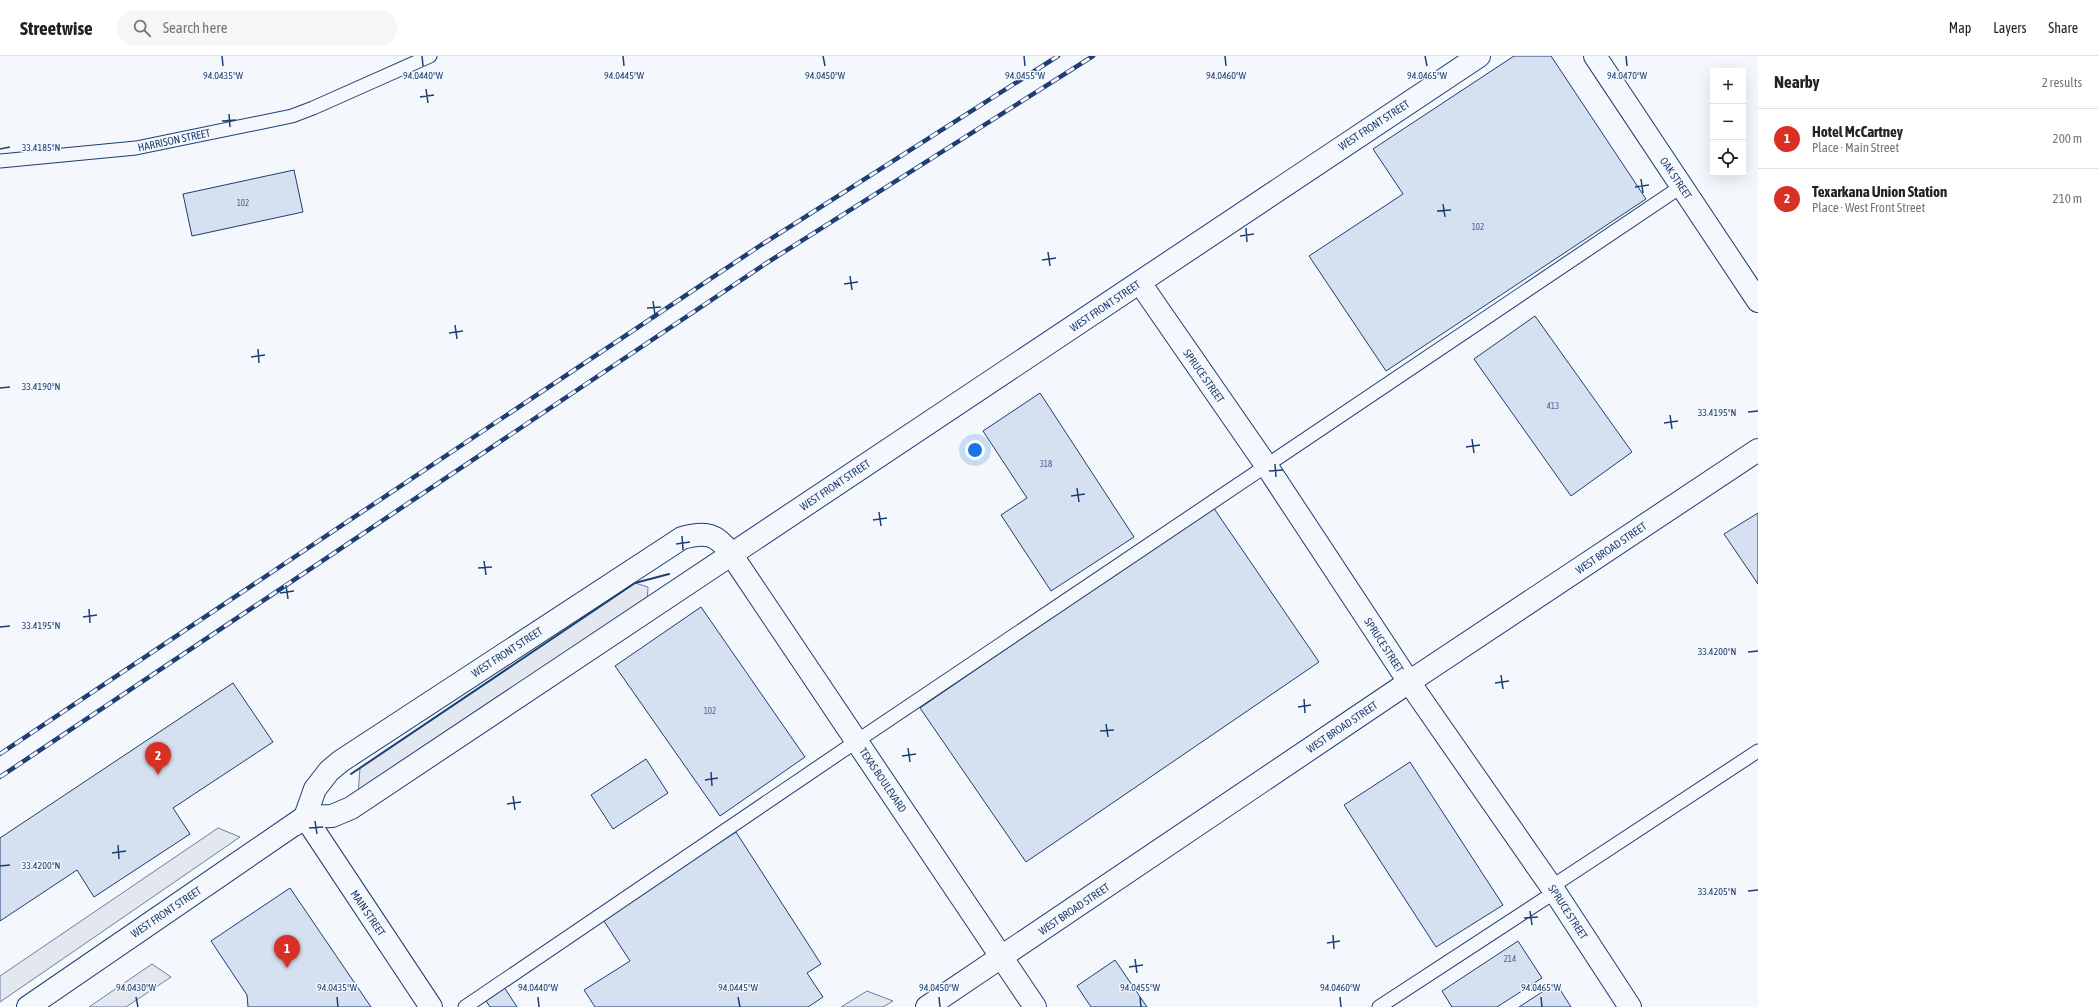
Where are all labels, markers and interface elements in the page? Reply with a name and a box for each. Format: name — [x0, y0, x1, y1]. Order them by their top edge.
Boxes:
search box — [117, 10, 397, 46]
text: Streetwise — [20, 17, 93, 39]
icon: search — [131, 17, 153, 39]
text: Search here — [163, 19, 227, 36]
text: Map — [1949, 20, 1971, 36]
text: Layers — [1993, 20, 2026, 36]
text: Share — [2048, 20, 2078, 36]
map controls — [1710, 68, 1746, 176]
button: + — [1710, 68, 1746, 104]
text: 94.0435°W — [203, 70, 244, 81]
text: 94.0440°W — [403, 70, 444, 81]
text: 94.0445°W — [604, 70, 645, 81]
text: 94.0450°W — [805, 70, 846, 81]
text: 94.0455°W — [1005, 70, 1046, 81]
text: 94.0460°W — [1206, 70, 1247, 81]
text: 94.0465°W — [1407, 70, 1448, 81]
text: 94.0470°W — [1607, 70, 1648, 81]
text: Nearby — [1774, 72, 1820, 92]
text: 2 results — [2042, 75, 2082, 90]
street label: WEST FRONT STREET — [1336, 98, 1412, 152]
button: − — [1710, 104, 1746, 140]
text: Hotel McCartney — [1812, 123, 1903, 140]
street label: HARRISON STREET — [137, 126, 211, 154]
text: 1 — [1784, 131, 1790, 146]
text: 200 m — [2053, 131, 2082, 146]
button: locate — [1710, 140, 1746, 176]
text: Place · Main Street — [1812, 140, 1899, 155]
text: 33.4185°N — [22, 142, 60, 153]
street label: OAK STREET — [1658, 155, 1694, 201]
text: Texarkana Union Station — [1812, 183, 1947, 200]
text: 2 — [1784, 191, 1790, 206]
text: 210 m — [2053, 191, 2082, 206]
house number: 102 — [237, 198, 249, 208]
text: Place · West Front Street — [1812, 200, 1925, 215]
house number: 102 — [1472, 222, 1484, 232]
street label: WEST FRONT STREET — [1068, 278, 1142, 334]
street label: SPRUCE STREET — [1181, 347, 1227, 405]
text: 33.4190°N — [22, 381, 60, 392]
house number: 413 — [1547, 401, 1559, 411]
text: 33.4195°N — [1698, 407, 1736, 418]
your location — [965, 440, 985, 460]
street label: WEST FRONT STREET — [798, 457, 872, 513]
house number: 318 — [1040, 459, 1052, 469]
street label: WEST BROAD STREET — [1573, 520, 1649, 576]
street label: SPRUCE STREET — [1362, 616, 1406, 675]
text: 33.4195°N — [22, 620, 60, 631]
street label: WEST FRONT STREET — [469, 625, 545, 679]
text: 33.4200°N — [1698, 646, 1736, 657]
street label: WEST BROAD STREET — [1304, 699, 1380, 755]
house number: 102 — [704, 706, 716, 716]
pin: 2 — [145, 742, 171, 775]
street label: TEXAS BOULEVARD — [857, 745, 909, 815]
text: 33.4200°N — [22, 860, 60, 871]
street label: WEST BROAD STREET — [1036, 881, 1112, 937]
street label: SPRUCE STREET — [1546, 883, 1590, 942]
street label: WEST FRONT STREET — [129, 884, 203, 940]
text: 33.4205°N — [1698, 886, 1736, 897]
street label: MAIN STREET — [348, 888, 388, 938]
pin: 1 — [274, 935, 300, 968]
house number: 214 — [1504, 954, 1516, 964]
text: 94.0430°W — [116, 982, 157, 993]
text: 94.0435°W — [317, 982, 358, 993]
text: 94.0440°W — [518, 982, 559, 993]
text: 94.0445°W — [718, 982, 759, 993]
text: 94.0450°W — [919, 982, 960, 993]
text: 94.0455°W — [1120, 982, 1161, 993]
text: 94.0460°W — [1320, 982, 1361, 993]
text: 94.0465°W — [1521, 982, 1562, 993]

